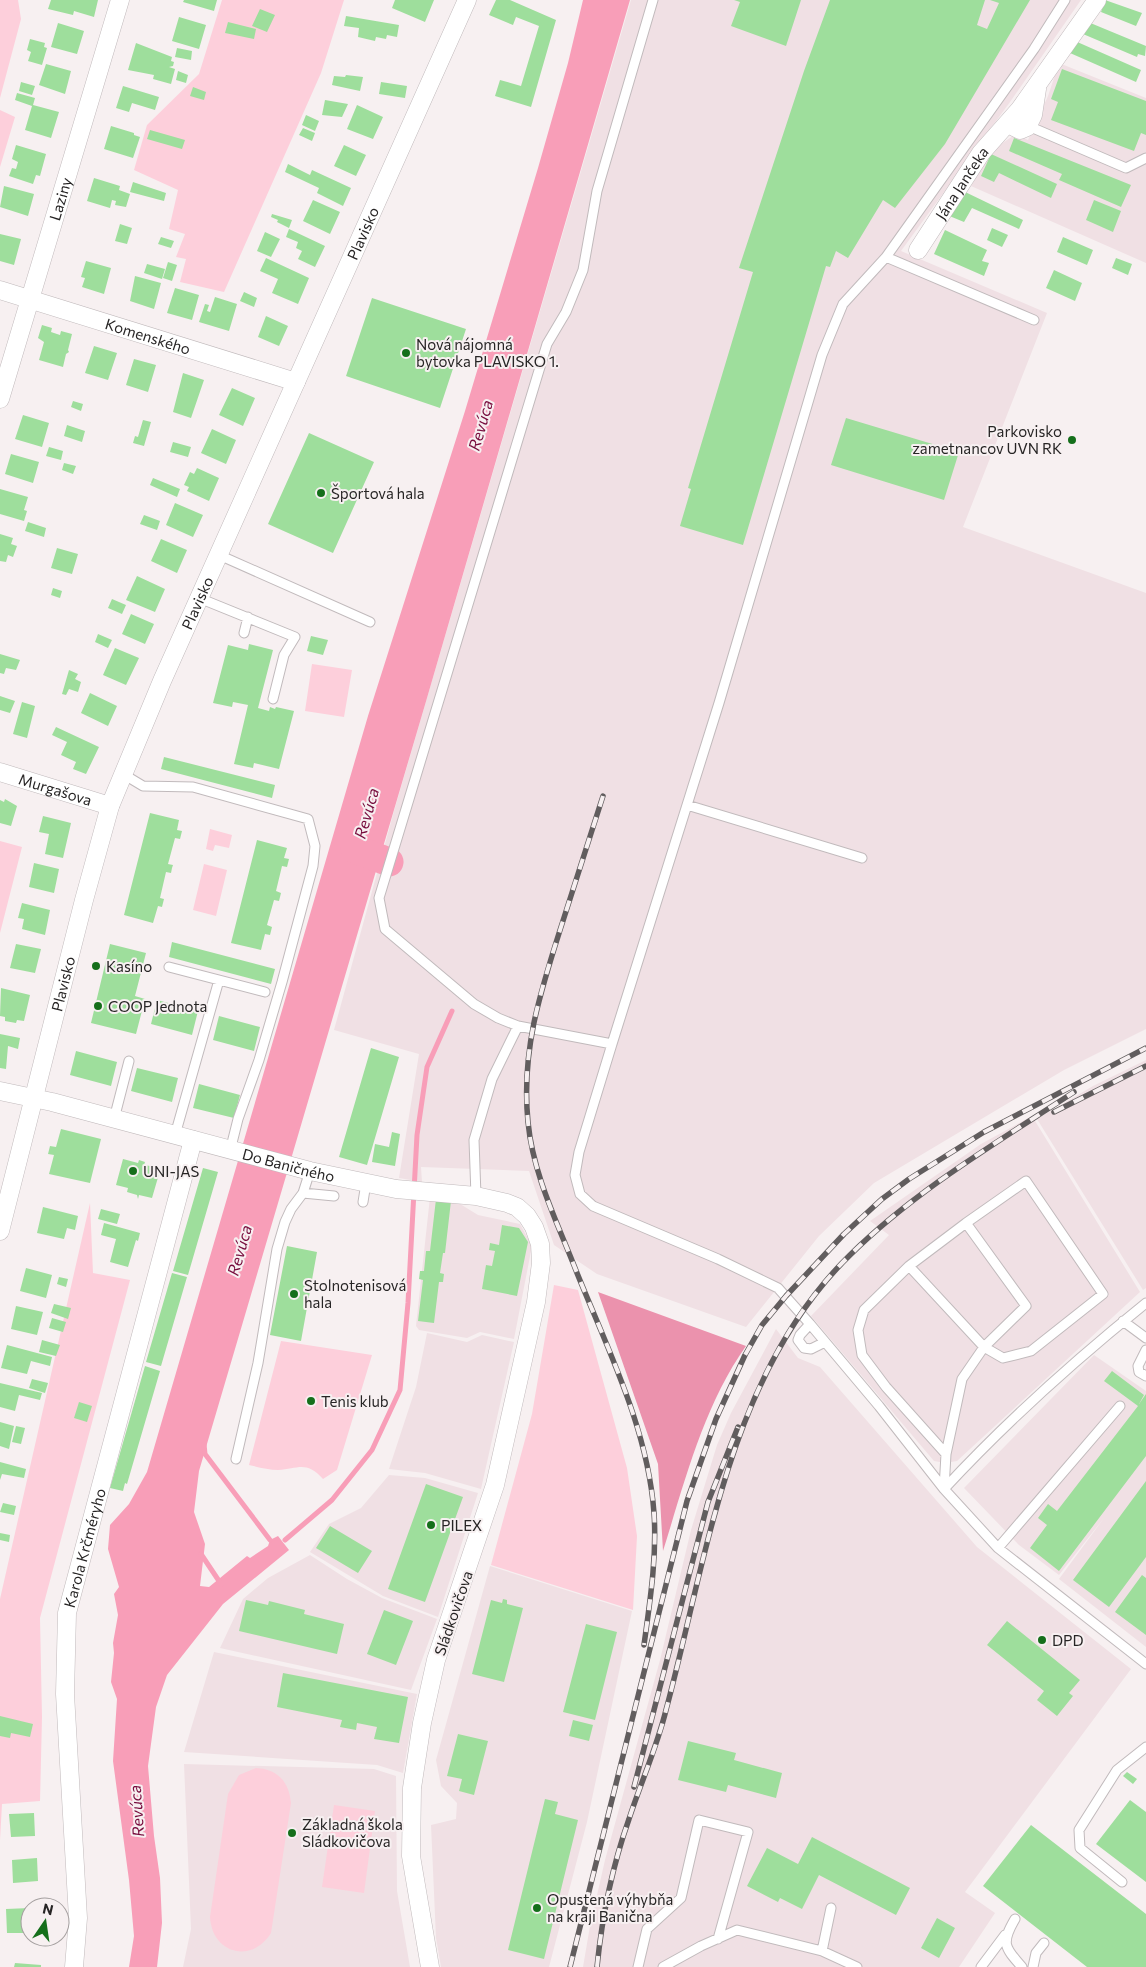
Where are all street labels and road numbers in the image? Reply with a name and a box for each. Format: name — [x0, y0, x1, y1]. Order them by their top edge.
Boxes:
street label: Jána Jančeka — [931, 142, 992, 223]
street label: Laziny — [45, 175, 75, 223]
street label: Plavisko — [343, 204, 382, 263]
street label: Komenského — [103, 314, 193, 358]
street label: Plavisko — [177, 574, 217, 632]
street label: Murgašova — [17, 769, 94, 809]
street label: Plavisko — [47, 954, 78, 1013]
street label: Do Baničného — [241, 1144, 336, 1185]
street label: Karola Krčméryho — [60, 1486, 109, 1609]
street label: Sládkovičova — [430, 1568, 476, 1658]

